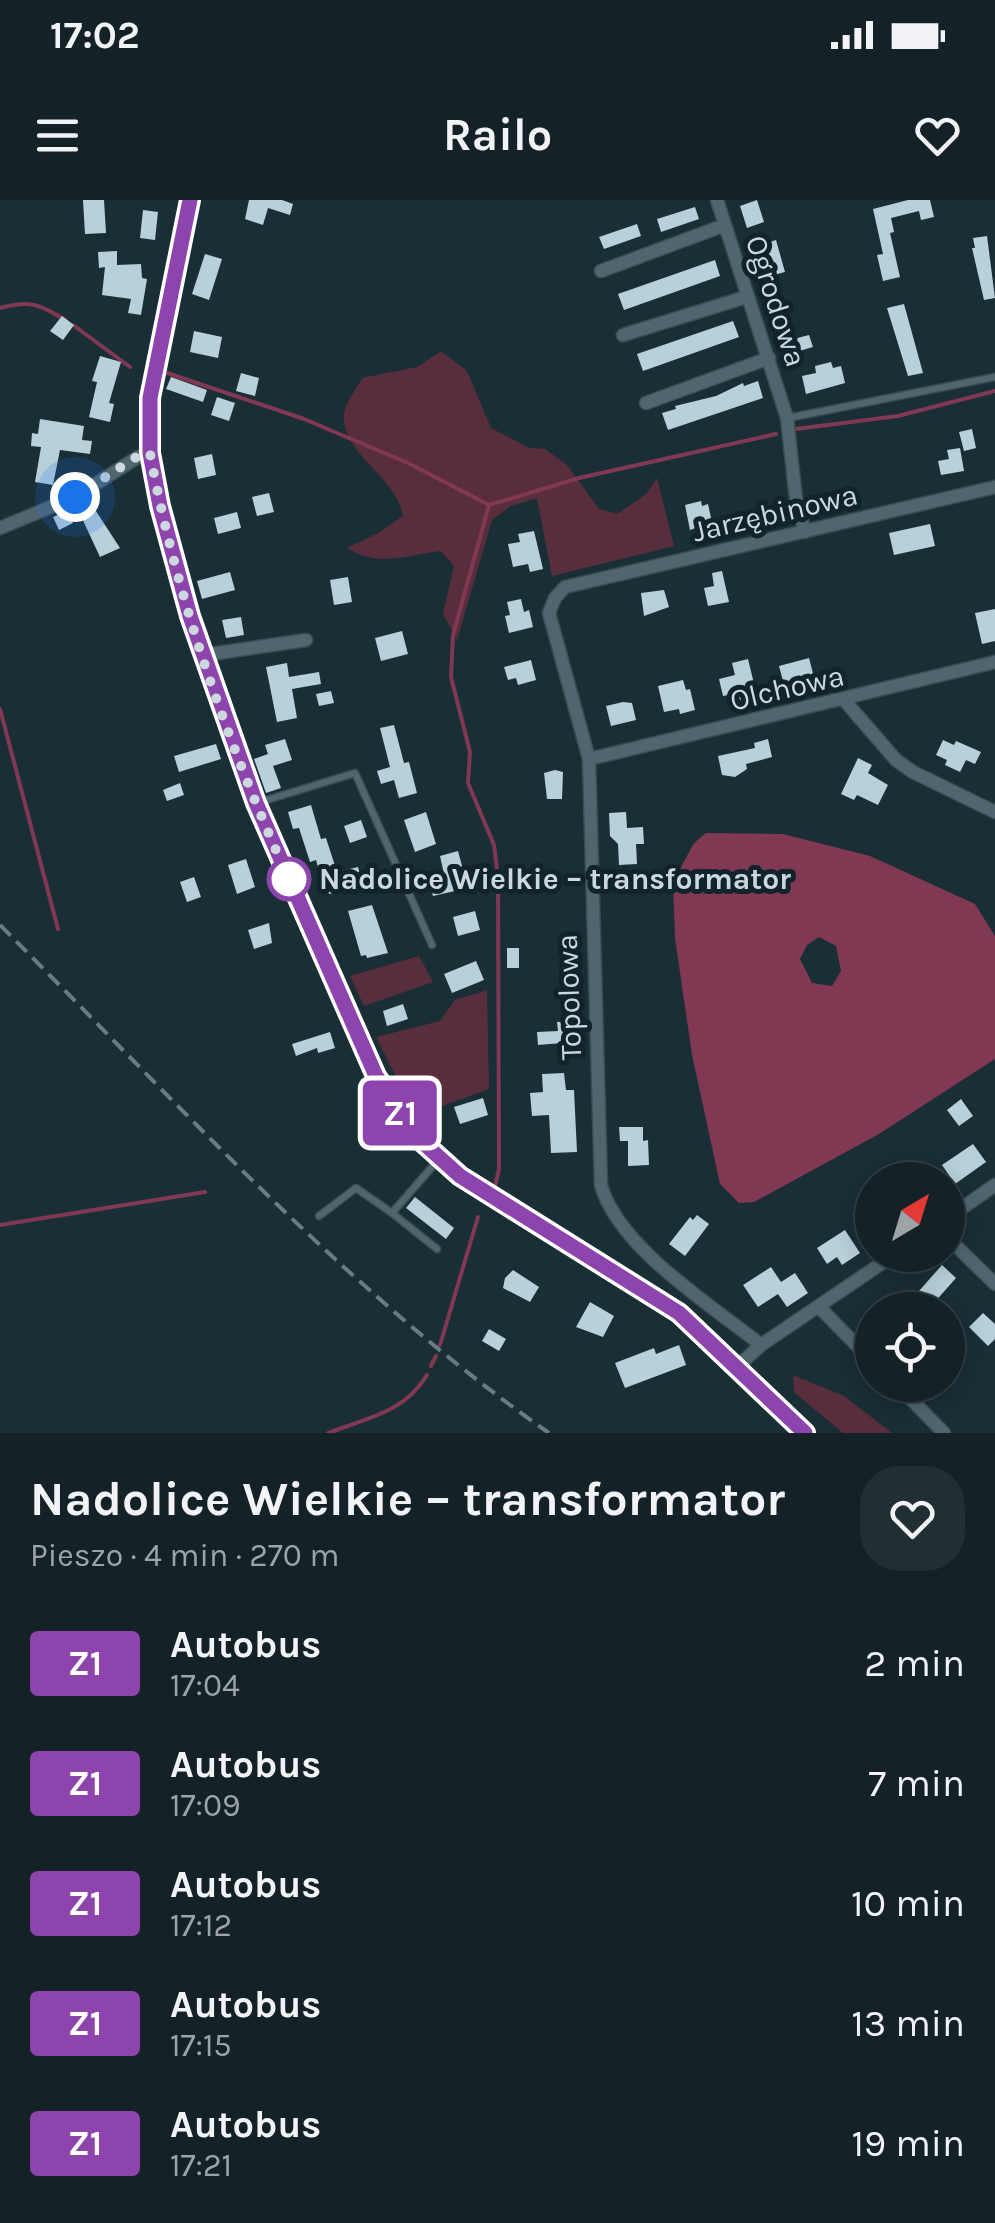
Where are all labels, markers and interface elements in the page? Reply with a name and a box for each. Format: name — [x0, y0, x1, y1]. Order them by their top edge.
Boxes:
text: 17:02 — [50, 13, 140, 58]
icon: menu — [30, 108, 85, 163]
icon: heart — [910, 108, 965, 163]
text: Railo — [443, 109, 552, 161]
street label: Ogrodowa — [738, 231, 814, 371]
your location — [50, 472, 100, 522]
street label: Jarzębinowa — [689, 477, 861, 549]
street label: Olchowa — [726, 657, 848, 719]
marker: Nadolice Wielkie – transformator — [268, 858, 310, 900]
place label: Nadolice Wielkie – transformator — [319, 861, 791, 897]
street label: Topolowa — [549, 933, 589, 1061]
line badge: Z1 — [355, 1080, 445, 1146]
text: Z1 — [383, 1093, 417, 1134]
north arrow — [855, 1162, 965, 1272]
map controls — [855, 1162, 965, 1402]
button: locate — [855, 1292, 965, 1402]
button: heart — [860, 1466, 965, 1571]
text: Nadolice Wielkie – transformator — [30, 1471, 785, 1527]
text: Pieszo · 4 min · 270 m — [30, 1537, 339, 1574]
text: Autobus — [170, 1622, 321, 1667]
text: 2 min — [864, 1641, 965, 1686]
text: Z1 — [68, 1643, 102, 1684]
text: 17:04 — [170, 1667, 240, 1704]
text: Autobus — [170, 1742, 321, 1787]
text: 7 min — [868, 1761, 965, 1806]
text: Z1 — [68, 1763, 102, 1804]
text: 17:09 — [170, 1787, 241, 1824]
text: Autobus — [170, 1862, 321, 1907]
text: 10 min — [851, 1881, 965, 1926]
text: Z1 — [68, 1883, 102, 1924]
text: 17:12 — [170, 1907, 232, 1944]
text: Autobus — [170, 1982, 321, 2027]
text: 13 min — [851, 2001, 965, 2046]
text: Z1 — [68, 2003, 102, 2044]
text: 17:15 — [170, 2027, 232, 2064]
text: Autobus — [170, 2102, 321, 2147]
text: 19 min — [852, 2121, 965, 2166]
text: Z1 — [68, 2123, 102, 2164]
text: 17:21 — [170, 2147, 232, 2184]

